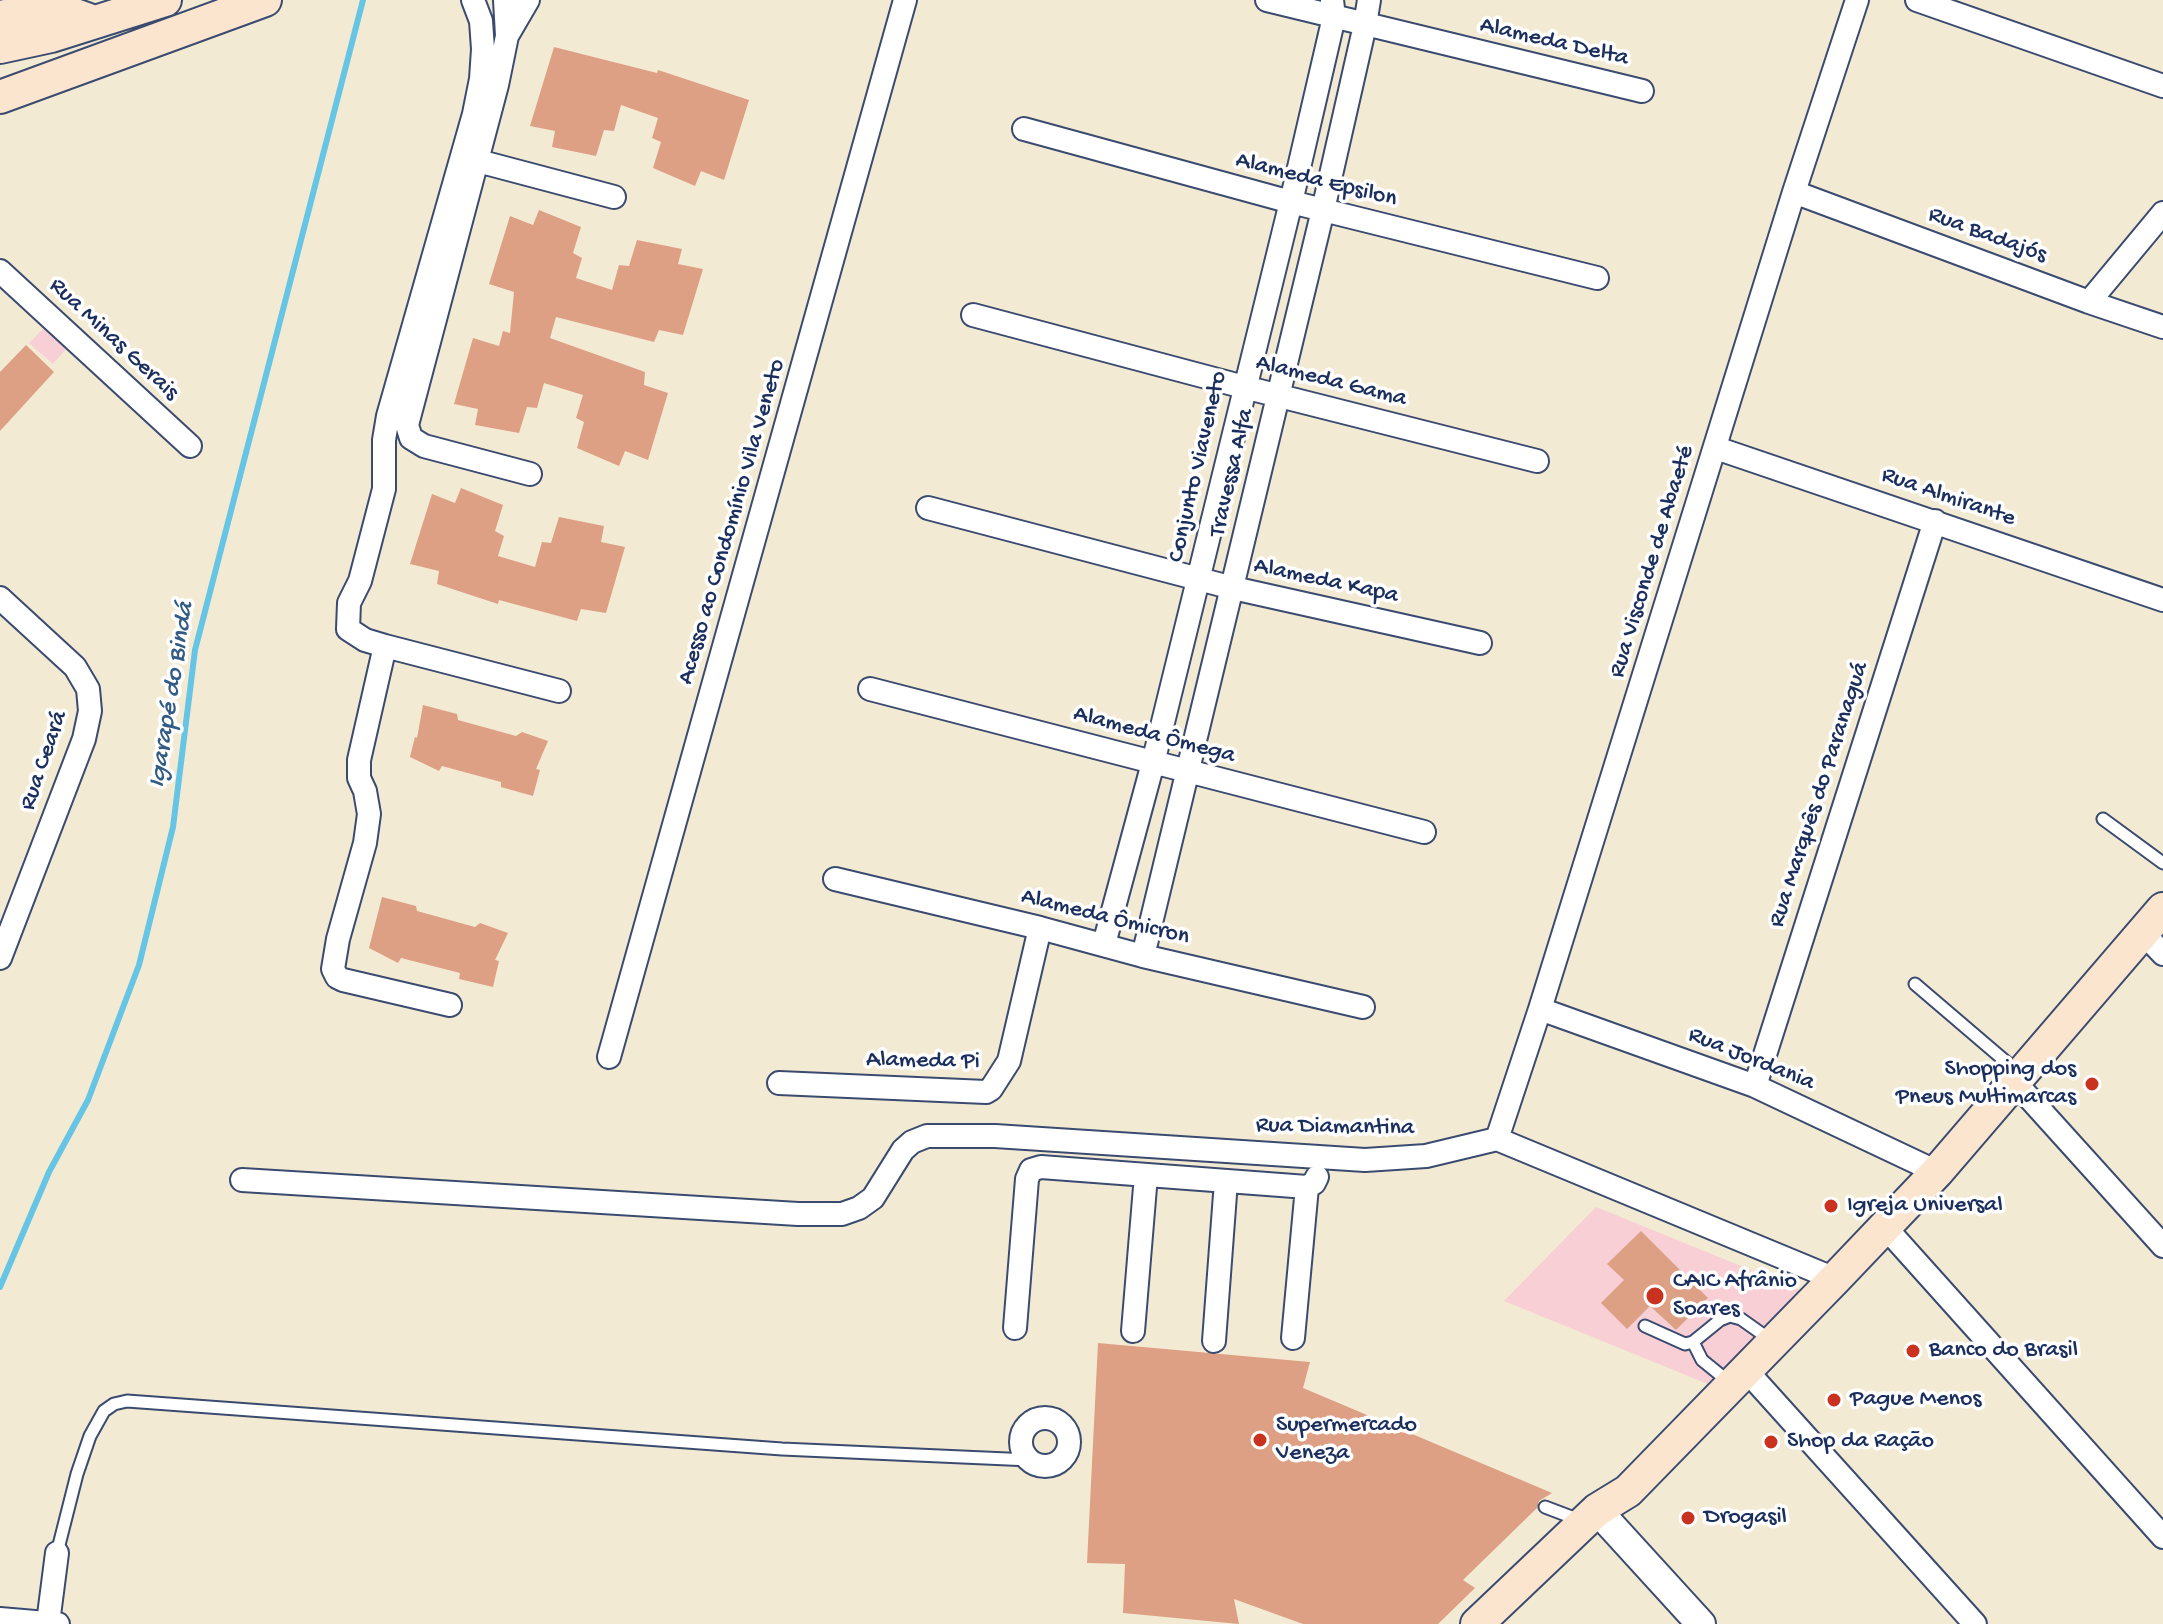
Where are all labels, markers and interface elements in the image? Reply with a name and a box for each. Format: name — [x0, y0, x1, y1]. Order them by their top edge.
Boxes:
street label: Alameda Delta — [1477, 12, 1631, 74]
street label: Alameda Epsilon — [1232, 147, 1400, 215]
street label: Rua Badajós — [1924, 201, 2050, 271]
street label: Rua Minas Gerais — [42, 272, 184, 408]
street label: Alameda Gama — [1253, 349, 1409, 415]
street label: Acesso ao Condomínio Vila Veneto — [673, 356, 793, 688]
street label: Conjunto Viaveneto — [1163, 369, 1235, 565]
street label: Travessa Alfa — [1204, 406, 1262, 540]
street label: Rua Visconde de Abaeté — [1604, 442, 1702, 682]
street label: Rua Almirante — [1877, 462, 2019, 534]
street label: Alameda Kapa — [1251, 553, 1401, 611]
water label: Igarapé do Bindá — [143, 600, 203, 790]
street label: Rua Marquês do Paranaguá — [1763, 659, 1877, 931]
street label: Alameda Ômega — [1070, 701, 1238, 771]
street label: Rua Ceará — [15, 707, 75, 815]
street label: Alameda Ômicron — [1018, 883, 1192, 953]
street label: Rua Jordania — [1684, 1022, 1818, 1098]
street label: Alameda Pi — [866, 1047, 980, 1077]
place label: Shopping dos Pneus Multimarcas — [1896, 1056, 2076, 1112]
marker: Shopping dos Pneus Multimarcas — [2083, 1075, 2101, 1093]
street label: Rua Diamantina — [1256, 1112, 1414, 1144]
place label: Igreja Universal — [1847, 1192, 2003, 1220]
marker: Igreja Universal — [1822, 1197, 1840, 1215]
place label: CAIC Afrânio Soares — [1673, 1268, 1797, 1324]
marker: CAIC Afrânio Soares — [1644, 1285, 1666, 1307]
place label: Banco do Brasil — [1929, 1337, 2078, 1365]
marker: Banco do Brasil — [1904, 1342, 1922, 1360]
place label: Pague Menos — [1850, 1386, 1981, 1414]
marker: Pague Menos — [1825, 1391, 1843, 1409]
place label: Supermercado Veneza — [1276, 1412, 1417, 1468]
place label: Shop da Ração — [1787, 1428, 1934, 1456]
marker: Supermercado Veneza — [1251, 1431, 1269, 1449]
marker: Shop da Ração — [1762, 1433, 1780, 1451]
place label: Drogasil — [1704, 1504, 1787, 1532]
marker: Drogasil — [1679, 1509, 1697, 1527]

